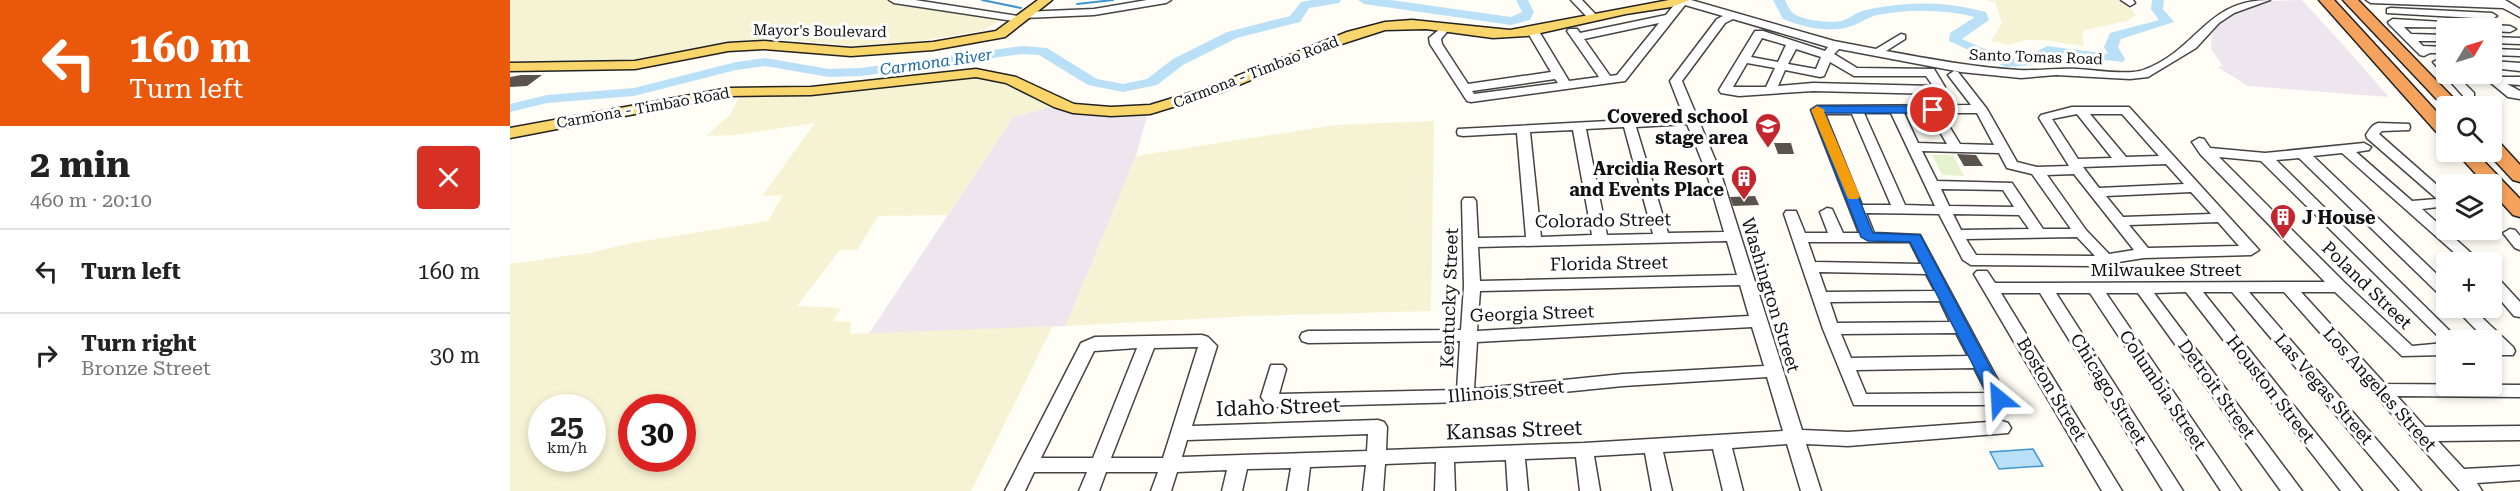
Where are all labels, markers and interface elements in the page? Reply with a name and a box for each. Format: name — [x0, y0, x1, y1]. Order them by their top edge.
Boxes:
north arrow — [2436, 18, 2502, 84]
map controls — [2436, 18, 2502, 396]
street label: Mayor's Boulevard — [753, 21, 887, 41]
text: 160 m — [129, 23, 251, 72]
icon: left — [30, 24, 108, 102]
street label: Carmona - Timbao Road — [1171, 32, 1342, 112]
water label: Carmona River — [879, 45, 994, 79]
street label: Santo Tomas Road — [1969, 46, 2103, 68]
text: Turn left — [129, 73, 243, 105]
street label: Carmona - Timbao Road — [555, 84, 731, 132]
pin — [1907, 84, 1958, 135]
icon: arrive — [1916, 93, 1949, 126]
button: search — [2436, 96, 2502, 162]
place label: Covered school stage area — [1607, 106, 1748, 148]
school or university icon: Covered school stage area — [1753, 111, 1783, 149]
text: 2 min — [30, 144, 130, 186]
button: close — [417, 146, 480, 209]
place label: Arcidia Resort and Events Place — [1569, 158, 1724, 200]
building icon: Arcidia Resort and Events Place — [1729, 163, 1759, 201]
button: layers — [2436, 174, 2502, 240]
text: 460 m · 20:10 — [30, 188, 152, 212]
building icon: J House — [2268, 202, 2298, 240]
place label: J House — [2302, 207, 2376, 228]
street label: Colorado Street — [1535, 208, 1672, 232]
street label: Washington Street — [1737, 215, 1805, 375]
street label: Kentucky Street — [1436, 227, 1462, 368]
street label: Poland Street — [2318, 237, 2417, 333]
street label: Florida Street — [1550, 251, 1668, 275]
button: + — [2436, 252, 2502, 318]
icon: left — [30, 255, 63, 288]
text: Turn left — [81, 259, 181, 284]
text: 160 m — [417, 259, 480, 284]
street label: Milwaukee Street — [2091, 259, 2242, 280]
street label: Georgia Street — [1469, 300, 1595, 326]
street label: Los Angeles Street — [2319, 323, 2441, 455]
street label: Columbia Street — [2115, 326, 2211, 454]
street label: Las Vegas Street — [2270, 329, 2378, 449]
street label: Chicago Street — [2066, 330, 2152, 449]
button: − — [2436, 330, 2502, 396]
text: Turn right — [81, 331, 196, 356]
street label: Houston Street — [2222, 331, 2320, 447]
street label: Boston Street — [2013, 333, 2091, 445]
street label: Detroit Street — [2174, 335, 2260, 443]
icon: right — [30, 339, 63, 372]
text: 30 m — [430, 343, 480, 368]
text: Bronze Street — [81, 356, 210, 380]
position arrow — [1967, 367, 2031, 431]
street label: Illinois Street — [1447, 375, 1565, 407]
street label: Idaho Street — [1215, 393, 1341, 421]
speed limit sign: 30 — [618, 394, 696, 472]
text: 25 — [550, 408, 584, 443]
street label: Kansas Street — [1445, 416, 1583, 444]
text: km/h — [547, 439, 587, 457]

